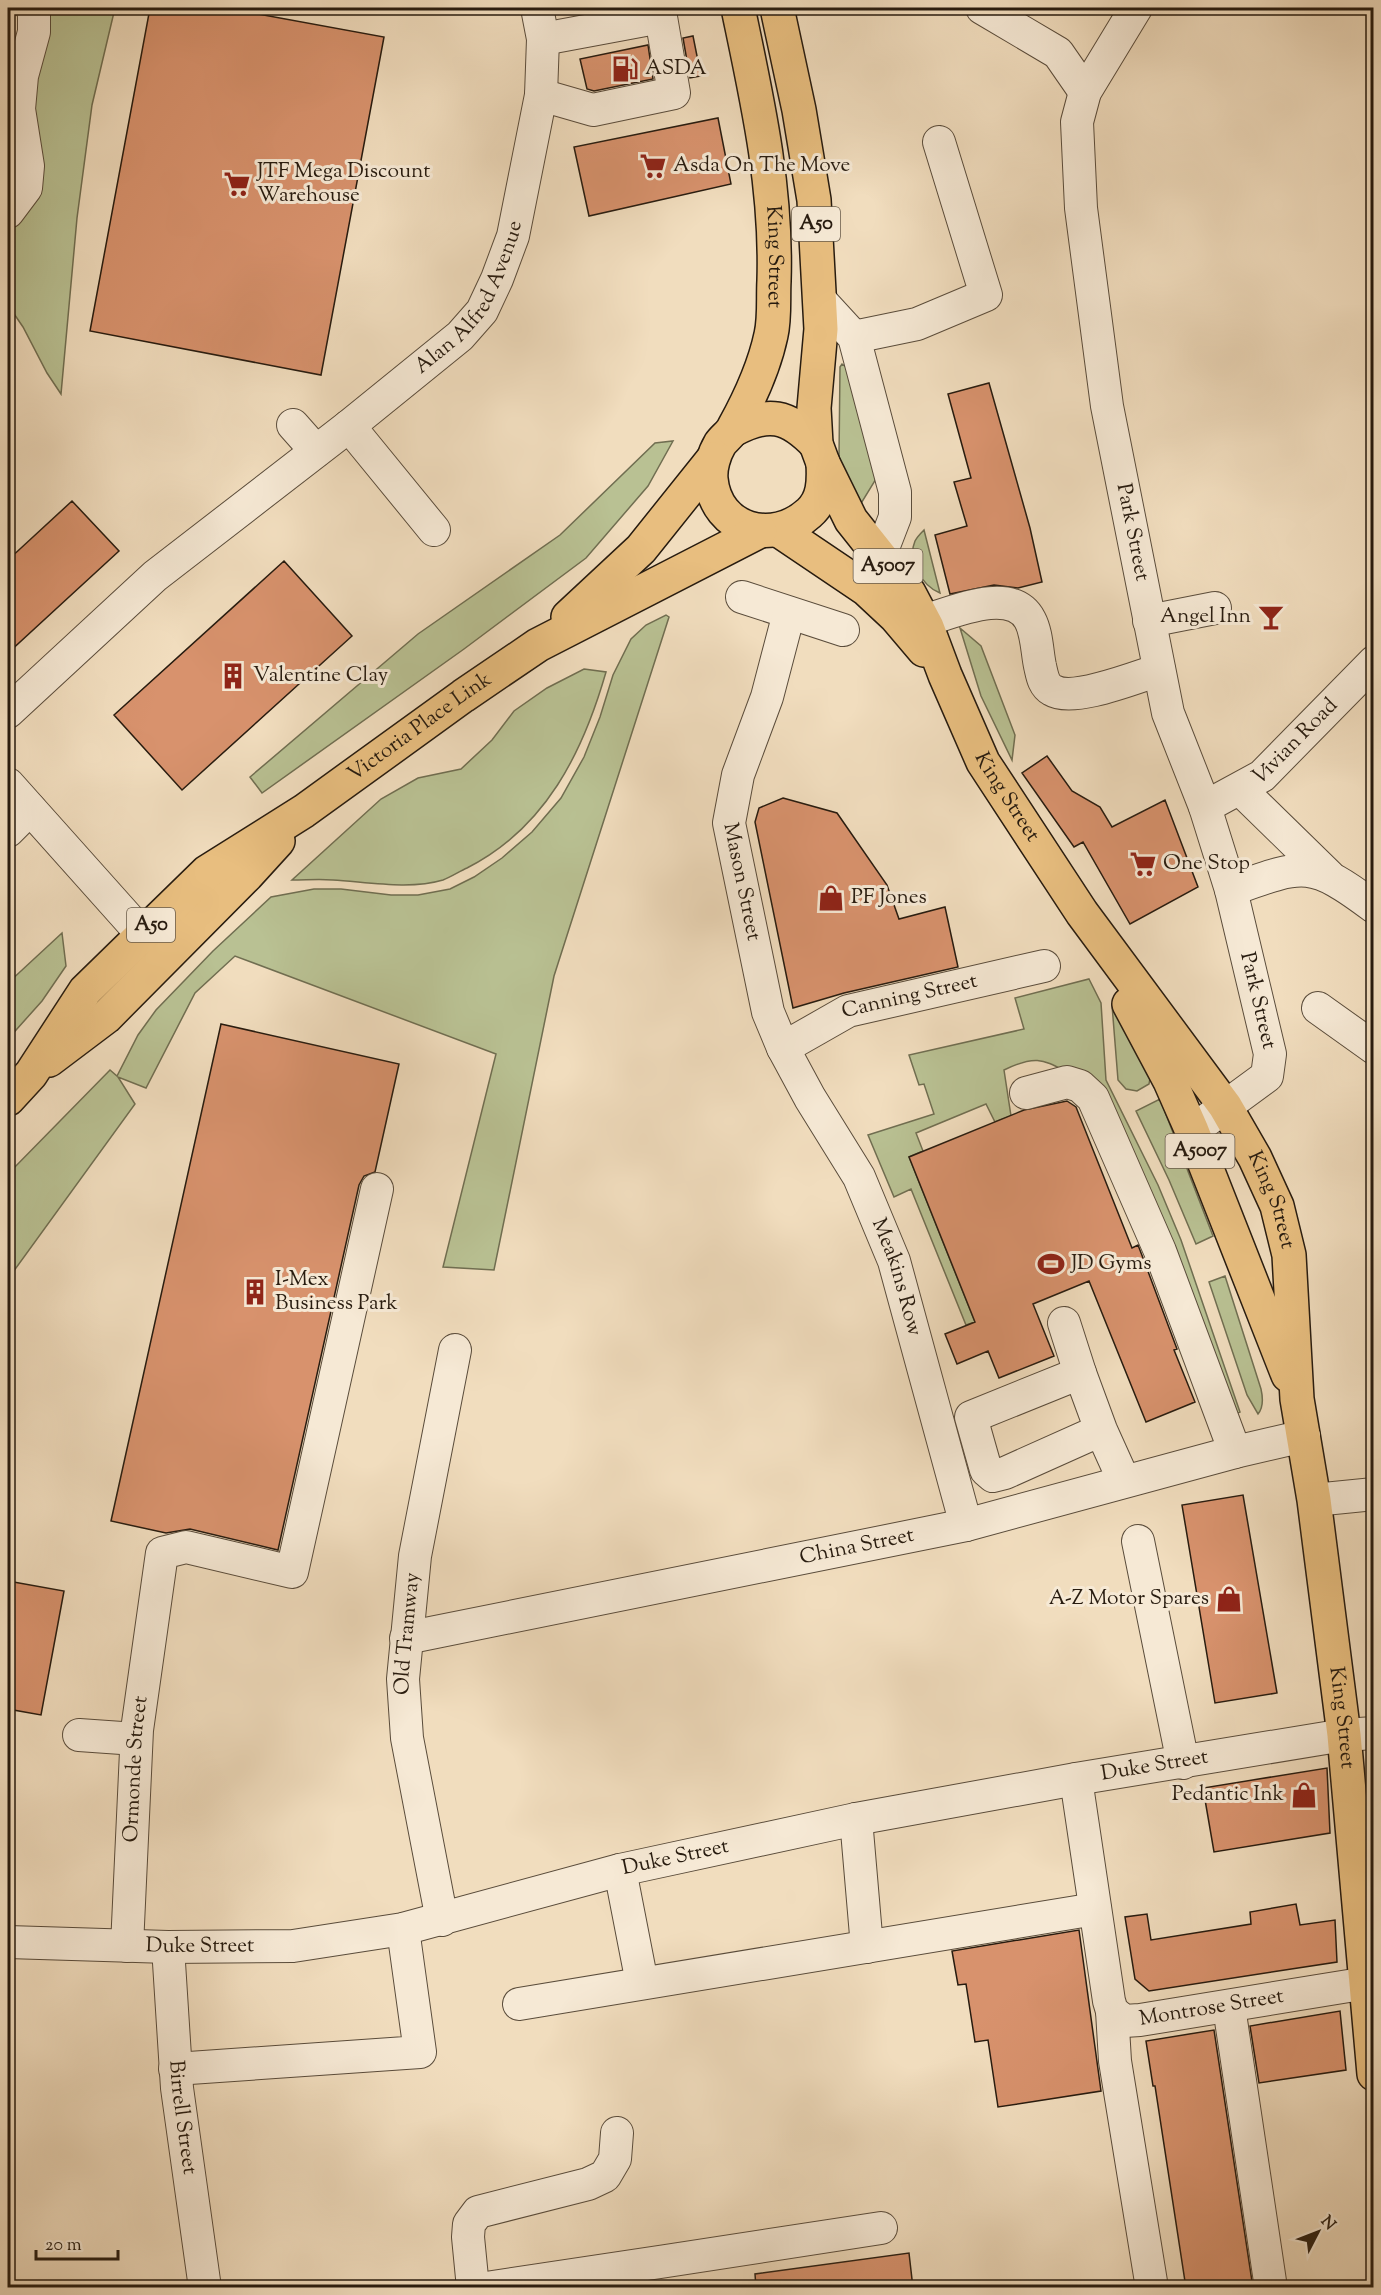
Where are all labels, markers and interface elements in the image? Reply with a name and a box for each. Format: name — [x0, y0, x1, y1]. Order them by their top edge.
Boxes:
fuel station icon: ASDA — [610, 54, 640, 84]
place label: ASDA — [645, 54, 707, 84]
supermarket icon: Asda On The Move — [638, 151, 668, 181]
place label: Asda On The Move — [673, 151, 850, 181]
place label: JTF Mega Discount Warehouse — [256, 157, 430, 211]
supermarket icon: JTF Mega Discount Warehouse — [222, 169, 252, 199]
street label: King Street — [757, 205, 789, 308]
road number: A50 — [792, 207, 840, 241]
street label: Alan Alfred Avenue — [408, 218, 531, 382]
street label: Park Street — [1108, 481, 1156, 584]
road number: A5007 — [854, 549, 922, 583]
place label: Angel Inn — [1160, 602, 1251, 632]
bar icon: Angel Inn — [1256, 602, 1286, 632]
building icon: Valentine Clay — [218, 661, 248, 691]
place label: Valentine Clay — [253, 661, 389, 691]
street label: Victoria Place Link — [342, 665, 499, 789]
street label: Vivian Road — [1247, 692, 1345, 794]
street label: King Street — [966, 748, 1047, 848]
street label: Mason Street — [714, 820, 768, 944]
supermarket icon: One Stop — [1128, 849, 1158, 879]
place label: One Stop — [1163, 849, 1250, 879]
shop icon: PF Jones — [816, 883, 846, 913]
place label: PF Jones — [851, 883, 927, 913]
road number: A50 — [127, 908, 175, 942]
street label: Park Street — [1231, 949, 1283, 1052]
street label: Canning Street — [839, 967, 980, 1027]
road number: A5007 — [1166, 1134, 1234, 1168]
street label: King Street — [1239, 1146, 1302, 1252]
street label: Meakins Row — [863, 1214, 929, 1340]
sports icon: JD Gyms — [1036, 1249, 1066, 1279]
place label: JD Gyms — [1070, 1249, 1151, 1279]
place label: I-Mex Business Park — [275, 1265, 398, 1319]
building icon: I-Mex Business Park — [240, 1277, 270, 1307]
street label: China Street — [797, 1521, 917, 1573]
street label: Old Tramway — [388, 1571, 428, 1696]
place label: A-Z Motor Spares — [1049, 1584, 1209, 1614]
shop icon: A-Z Motor Spares — [1214, 1584, 1244, 1614]
street label: King Street — [1320, 1665, 1362, 1770]
street label: Ormonde Street — [117, 1694, 157, 1843]
street label: Duke Street — [1099, 1743, 1211, 1790]
place label: Pedantic Ink — [1172, 1780, 1285, 1810]
shop icon: Pedantic Ink — [1289, 1780, 1319, 1810]
street label: Duke Street — [619, 1832, 732, 1884]
street label: Duke Street — [145, 1931, 254, 1962]
street label: Montrose Street — [1137, 1982, 1286, 2035]
street label: Birrell Street — [160, 2059, 204, 2176]
north arrow — [1288, 2202, 1348, 2262]
text: N — [1314, 2211, 1340, 2236]
scale bar — [36, 2223, 118, 2261]
text: 20 m — [45, 2233, 82, 2259]

